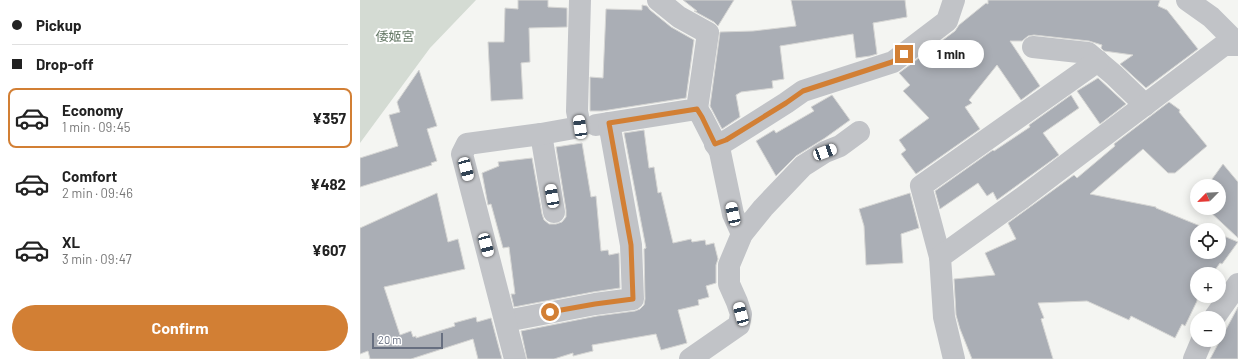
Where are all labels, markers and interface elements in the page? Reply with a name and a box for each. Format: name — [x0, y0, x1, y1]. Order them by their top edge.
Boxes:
text: Pickup — [36, 16, 82, 34]
park label: 倭姬宮 — [375, 28, 415, 44]
callout: 1 min — [918, 40, 984, 68]
route end — [895, 45, 913, 63]
text: 1 min — [937, 46, 965, 62]
text: Drop-off — [36, 55, 94, 73]
icon: car — [14, 100, 50, 136]
text: Economy — [62, 101, 123, 119]
text: ¥357 — [312, 109, 346, 127]
car — [572, 114, 588, 140]
text: 1 min · 09:45 — [62, 119, 131, 135]
car — [812, 142, 838, 162]
car — [457, 156, 475, 182]
icon: car — [14, 166, 50, 202]
text: Comfort — [62, 167, 117, 185]
text: ¥482 — [310, 175, 346, 193]
north arrow — [1190, 179, 1226, 215]
map controls — [1190, 179, 1226, 347]
car — [544, 183, 560, 209]
text: 2 min · 09:46 — [62, 185, 133, 201]
car — [725, 201, 741, 227]
button: locate — [1190, 223, 1226, 259]
icon: car — [14, 232, 50, 268]
car — [477, 232, 495, 258]
text: XL — [62, 233, 80, 251]
text: ¥607 — [312, 241, 346, 259]
text: 3 min · 09:47 — [62, 251, 132, 267]
button: + — [1190, 267, 1226, 303]
car — [732, 301, 750, 327]
route start — [541, 303, 559, 321]
button: Confirm — [12, 305, 348, 351]
button: − — [1190, 311, 1226, 347]
scale bar — [372, 331, 443, 350]
text: 20 m — [378, 333, 401, 346]

